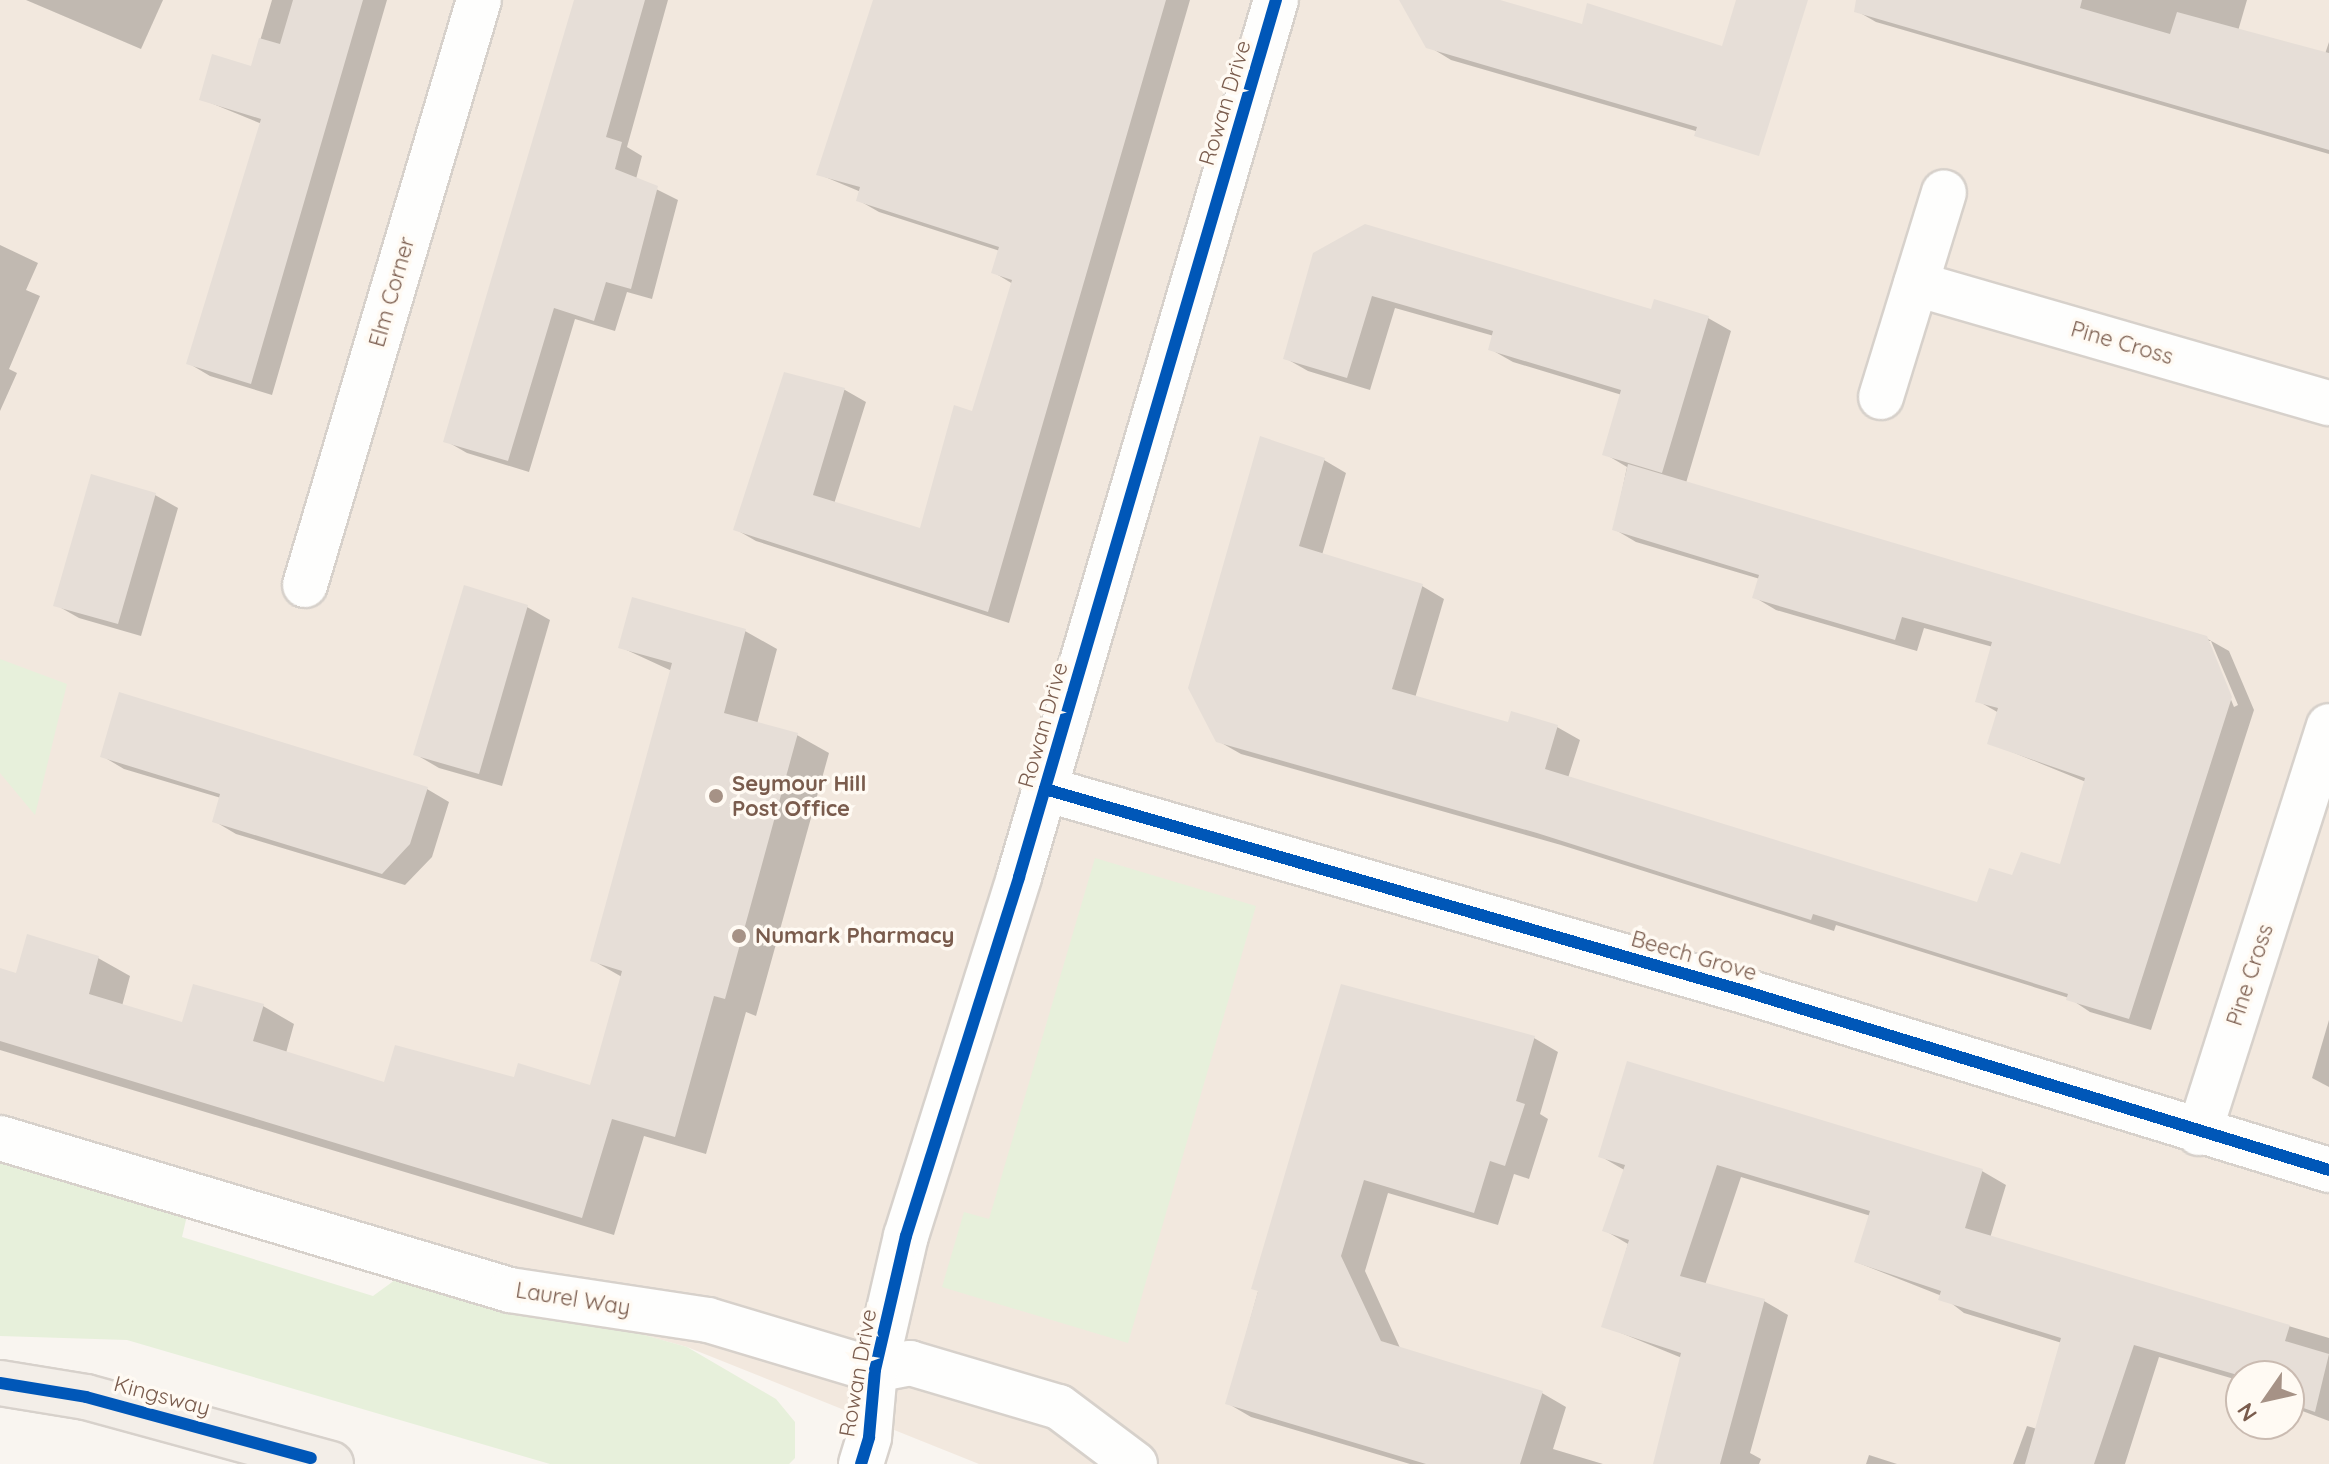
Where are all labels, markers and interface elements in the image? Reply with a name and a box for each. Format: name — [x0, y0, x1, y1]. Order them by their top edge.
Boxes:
street label: Rowan Drive — [1193, 37, 1257, 169]
street label: Elm Corner — [364, 234, 420, 350]
street label: Pine Cross — [2068, 316, 2176, 370]
street label: Rowan Drive — [1012, 659, 1074, 791]
place label: Seymour Hill Post Office — [732, 770, 866, 822]
marker: Seymour Hill Post Office — [707, 787, 725, 805]
street label: Pine Cross — [2221, 921, 2279, 1029]
place label: Numark Pharmacy — [755, 923, 954, 949]
street label: Beech Grove — [1628, 925, 1760, 987]
marker: Numark Pharmacy — [730, 927, 748, 945]
street label: Laurel Way — [514, 1277, 632, 1321]
street label: Rowan Drive — [834, 1307, 882, 1439]
north arrow — [2225, 1360, 2305, 1440]
street label: Kingsway — [111, 1370, 213, 1422]
text: N — [2231, 1398, 2263, 1427]

